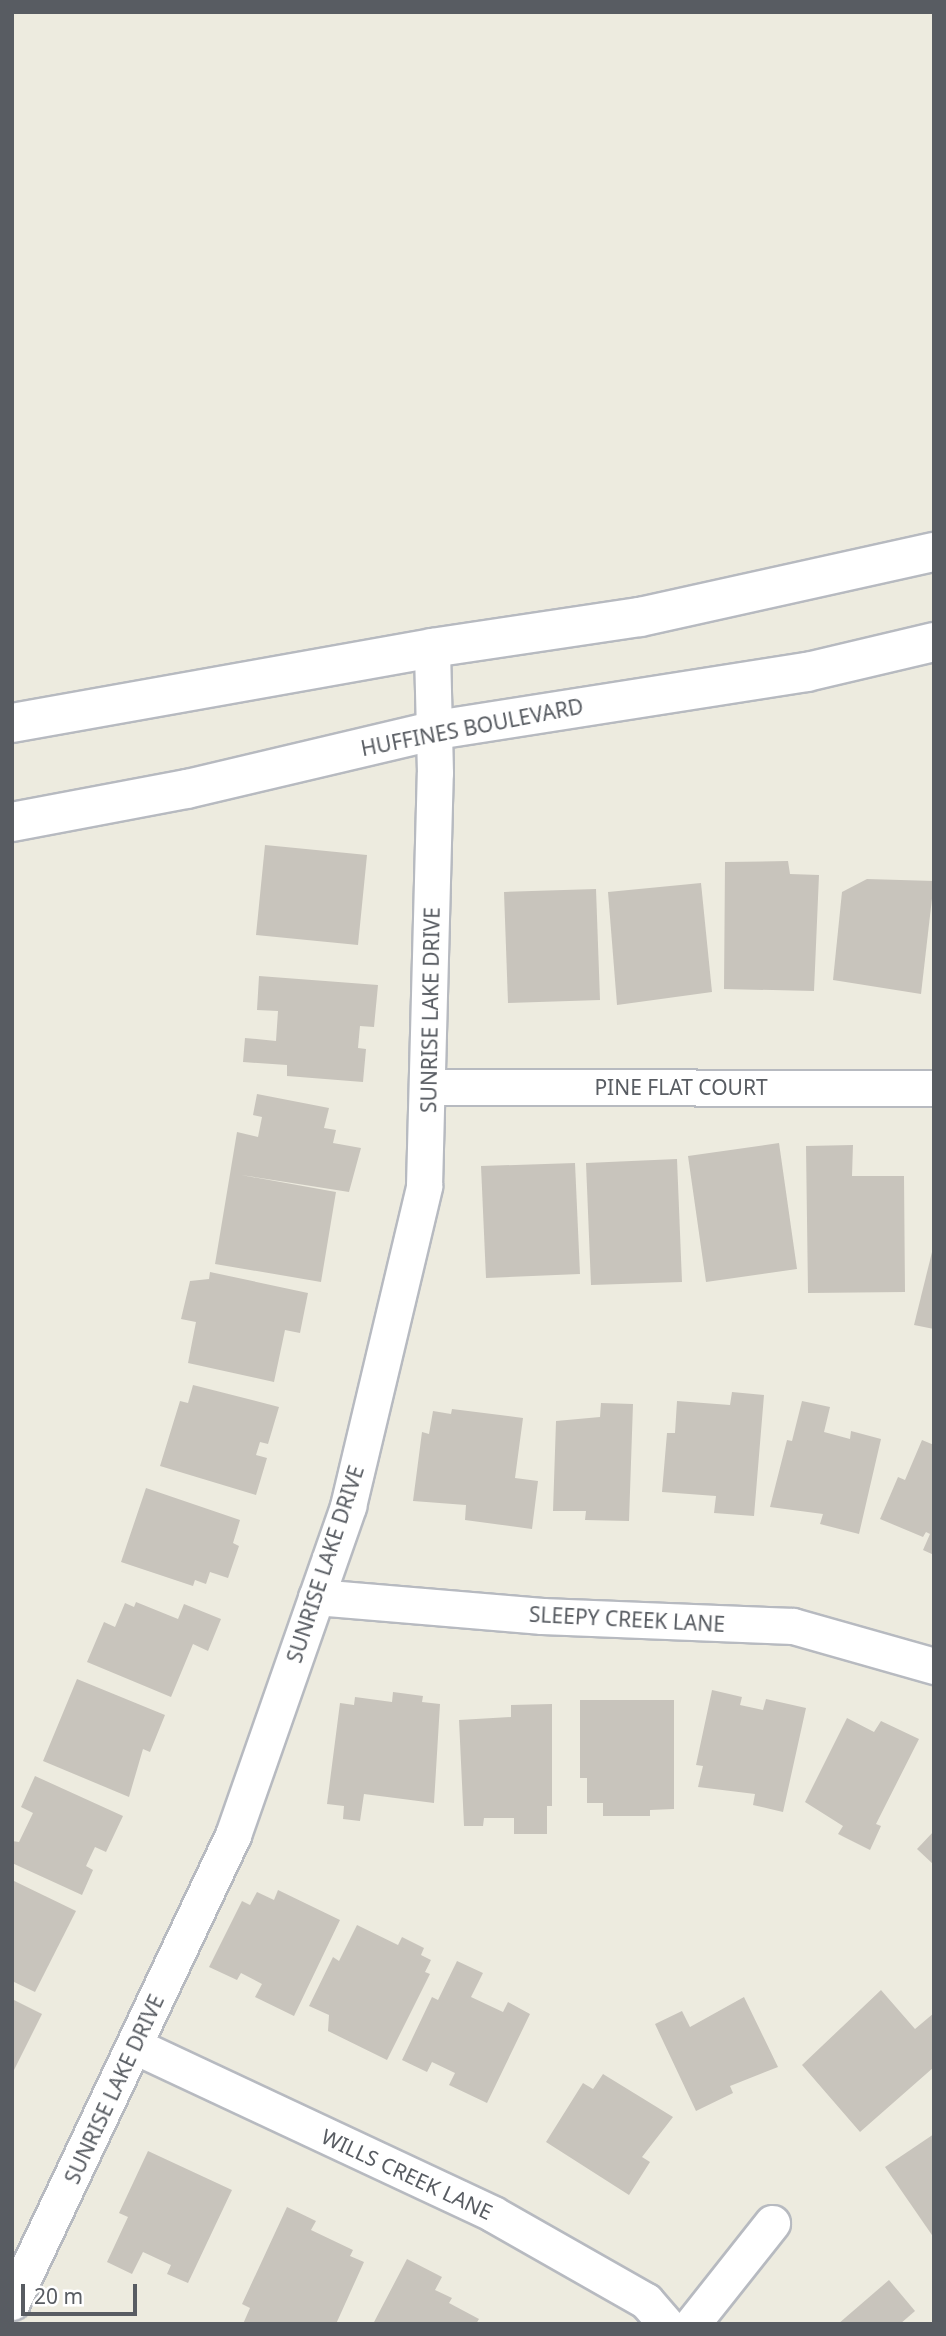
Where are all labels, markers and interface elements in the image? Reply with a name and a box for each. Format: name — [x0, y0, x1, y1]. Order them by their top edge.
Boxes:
street label: HUFFINES BOULEVARD — [359, 693, 585, 761]
street label: SUNRISE LAKE DRIVE — [416, 907, 444, 1113]
street label: PINE FLAT COURT — [594, 1074, 768, 1100]
street label: SUNRISE LAKE DRIVE — [281, 1462, 369, 1666]
street label: SLEEPY CREEK LANE — [528, 1601, 726, 1637]
street label: SUNRISE LAKE DRIVE — [59, 1990, 169, 2188]
street label: WILLS CREEK LANE — [317, 2123, 497, 2225]
scale bar — [24, 2270, 140, 2314]
text: 20 m — [34, 2282, 83, 2310]

